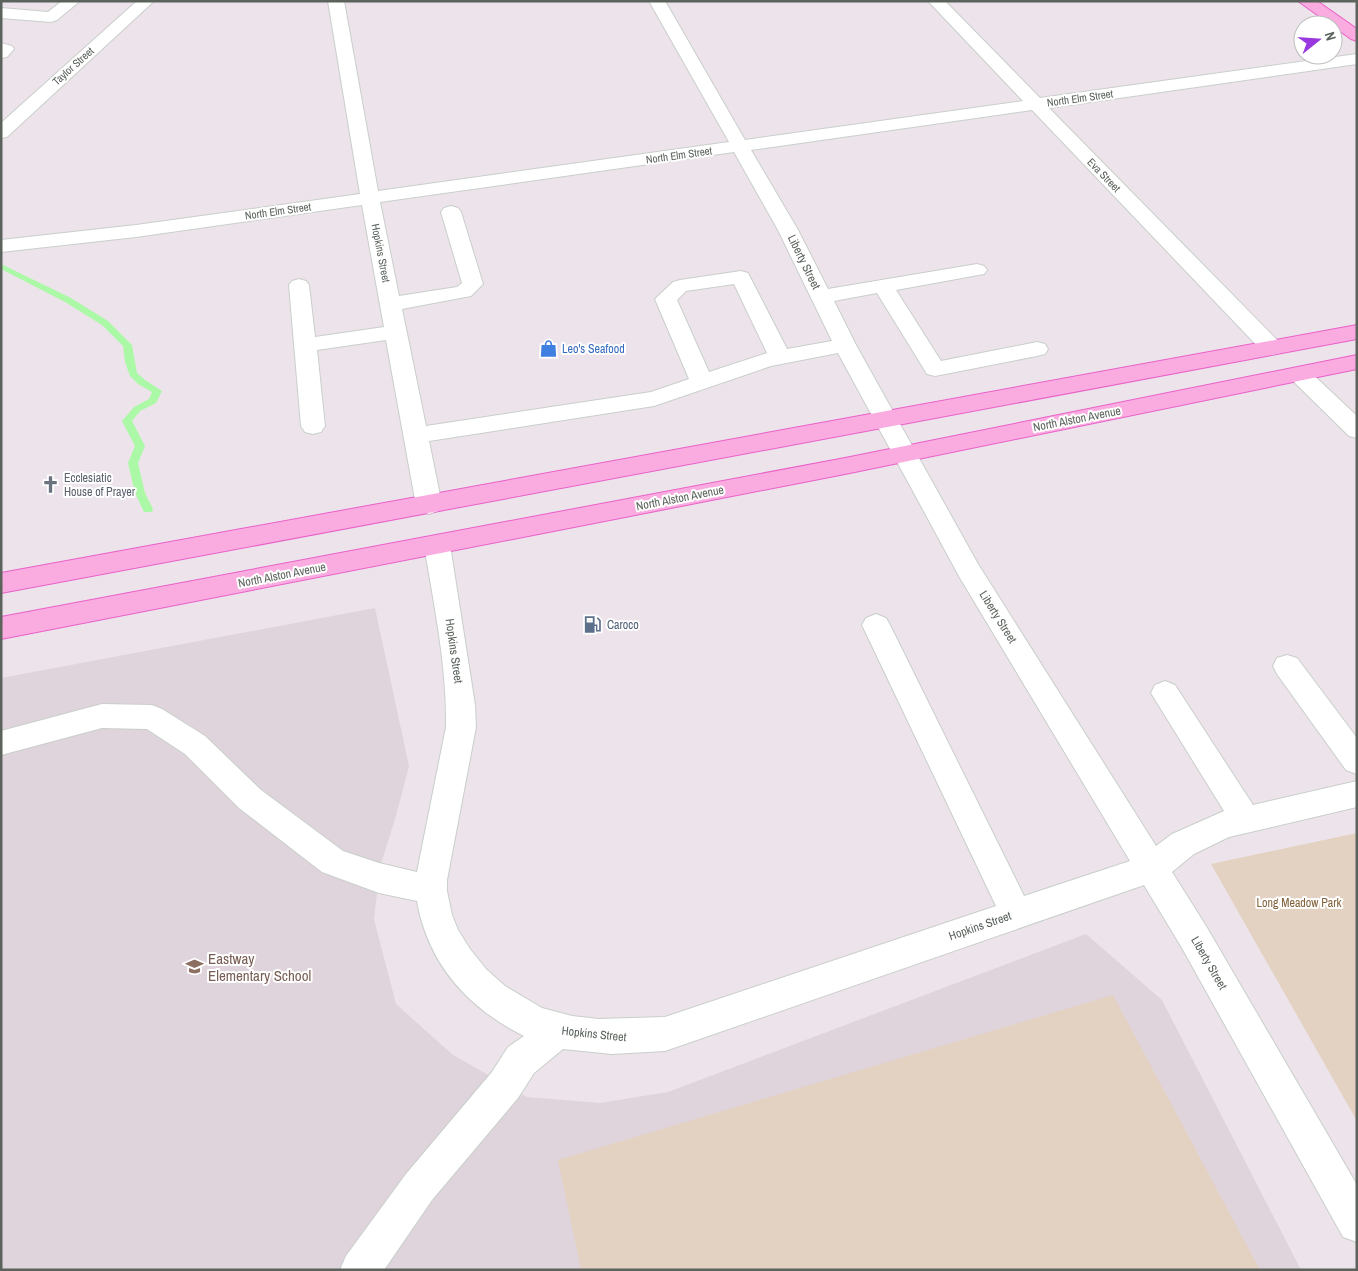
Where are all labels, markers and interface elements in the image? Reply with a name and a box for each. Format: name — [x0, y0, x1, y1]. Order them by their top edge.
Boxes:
north arrow — [1293, 15, 1343, 65]
text: N — [1321, 30, 1340, 43]
street label: Taylor Street — [49, 43, 97, 88]
street label: North Elm Street — [1046, 86, 1114, 110]
street label: North Elm Street — [645, 143, 713, 167]
street label: Eva Street — [1084, 155, 1124, 195]
street label: North Elm Street — [244, 199, 312, 223]
street label: Hopkins Street — [368, 222, 394, 284]
street label: Liberty Street — [784, 232, 824, 292]
shop icon: Leo's Seafood — [538, 339, 558, 359]
place label: Leo's Seafood — [562, 341, 625, 357]
street label: North Alston Avenue — [1032, 403, 1122, 435]
place label: Ecclesiatic House of Prayer — [64, 470, 136, 500]
church icon: Ecclesiatic House of Prayer — [40, 475, 60, 495]
street label: North Alston Avenue — [635, 482, 725, 514]
street label: North Alston Avenue — [237, 559, 327, 591]
street label: Liberty Street — [976, 588, 1021, 647]
fuel station icon: Caroco — [583, 615, 603, 635]
place label: Caroco — [607, 617, 639, 633]
street label: Hopkins Street — [442, 618, 466, 685]
park label: Long Meadow Park — [1257, 895, 1341, 911]
street label: Hopkins Street — [947, 908, 1014, 944]
street label: Liberty Street — [1187, 933, 1231, 993]
place label: Eastway Elementary School — [208, 948, 311, 986]
school or university icon: Eastway Elementary School — [184, 957, 204, 977]
street label: Hopkins Street — [561, 1023, 627, 1045]

